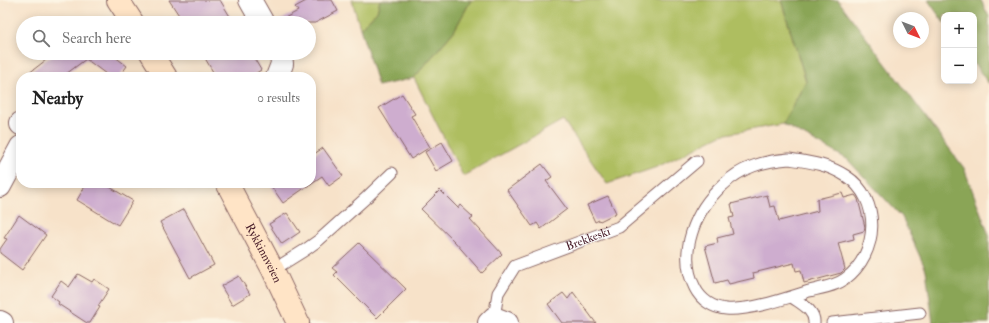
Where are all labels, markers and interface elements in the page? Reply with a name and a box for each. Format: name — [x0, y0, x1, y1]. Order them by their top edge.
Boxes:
north arrow — [893, 12, 929, 48]
map controls — [941, 12, 977, 84]
button: + — [941, 12, 977, 48]
search box — [16, 16, 316, 60]
icon: search — [30, 27, 52, 49]
text: Search here — [62, 29, 131, 48]
button: − — [941, 48, 977, 84]
text: Nearby — [32, 88, 83, 109]
text: 0 results — [257, 90, 300, 106]
street label: Rykkinnveien — [242, 221, 285, 285]
street label: Brekkeski — [564, 224, 612, 254]

